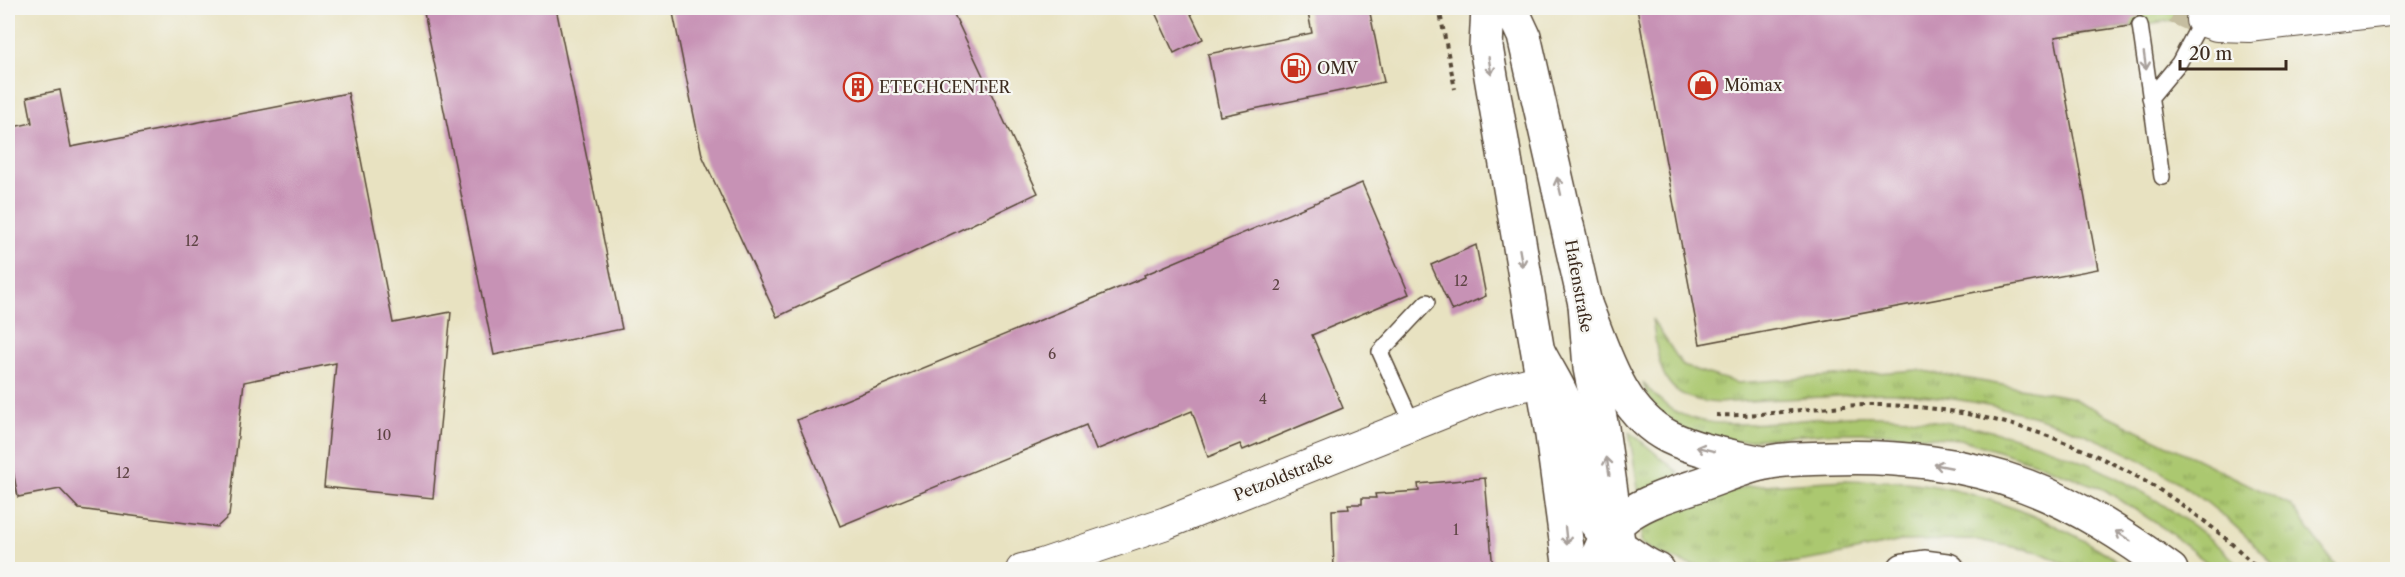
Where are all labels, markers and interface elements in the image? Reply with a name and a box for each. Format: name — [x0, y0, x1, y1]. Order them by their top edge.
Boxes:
scale bar — [2180, 33, 2286, 71]
text: 20 m — [2189, 43, 2233, 65]
one-way arrow — [2139, 51, 2150, 71]
fuel station icon: OMV — [1280, 52, 1312, 84]
one-way arrow — [1484, 55, 1495, 75]
place label: OMV — [1317, 58, 1358, 78]
shop icon: Mömax — [1687, 69, 1719, 101]
building icon: ETECHCENTER — [842, 71, 874, 103]
place label: Mömax — [1724, 75, 1783, 95]
place label: ETECHCENTER — [879, 77, 1012, 97]
one-way arrow — [1552, 177, 1564, 196]
house number: 12 — [185, 232, 199, 250]
street label: Hafenstraße — [1561, 238, 1597, 334]
one-way arrow — [1516, 248, 1527, 267]
house number: 12 — [1454, 272, 1468, 290]
house number: 2 — [1272, 276, 1280, 294]
house number: 6 — [1048, 345, 1056, 363]
house number: 4 — [1259, 390, 1267, 408]
house number: 10 — [377, 426, 391, 444]
one-way arrow — [1696, 443, 1715, 455]
street label: Petzoldstraße — [1231, 447, 1335, 505]
one-way arrow — [1602, 457, 1613, 476]
one-way arrow — [1934, 460, 1953, 471]
house number: 12 — [116, 464, 130, 482]
house number: 1 — [1453, 521, 1459, 539]
one-way arrow — [1561, 525, 1572, 545]
one-way arrow — [2116, 530, 2132, 542]

